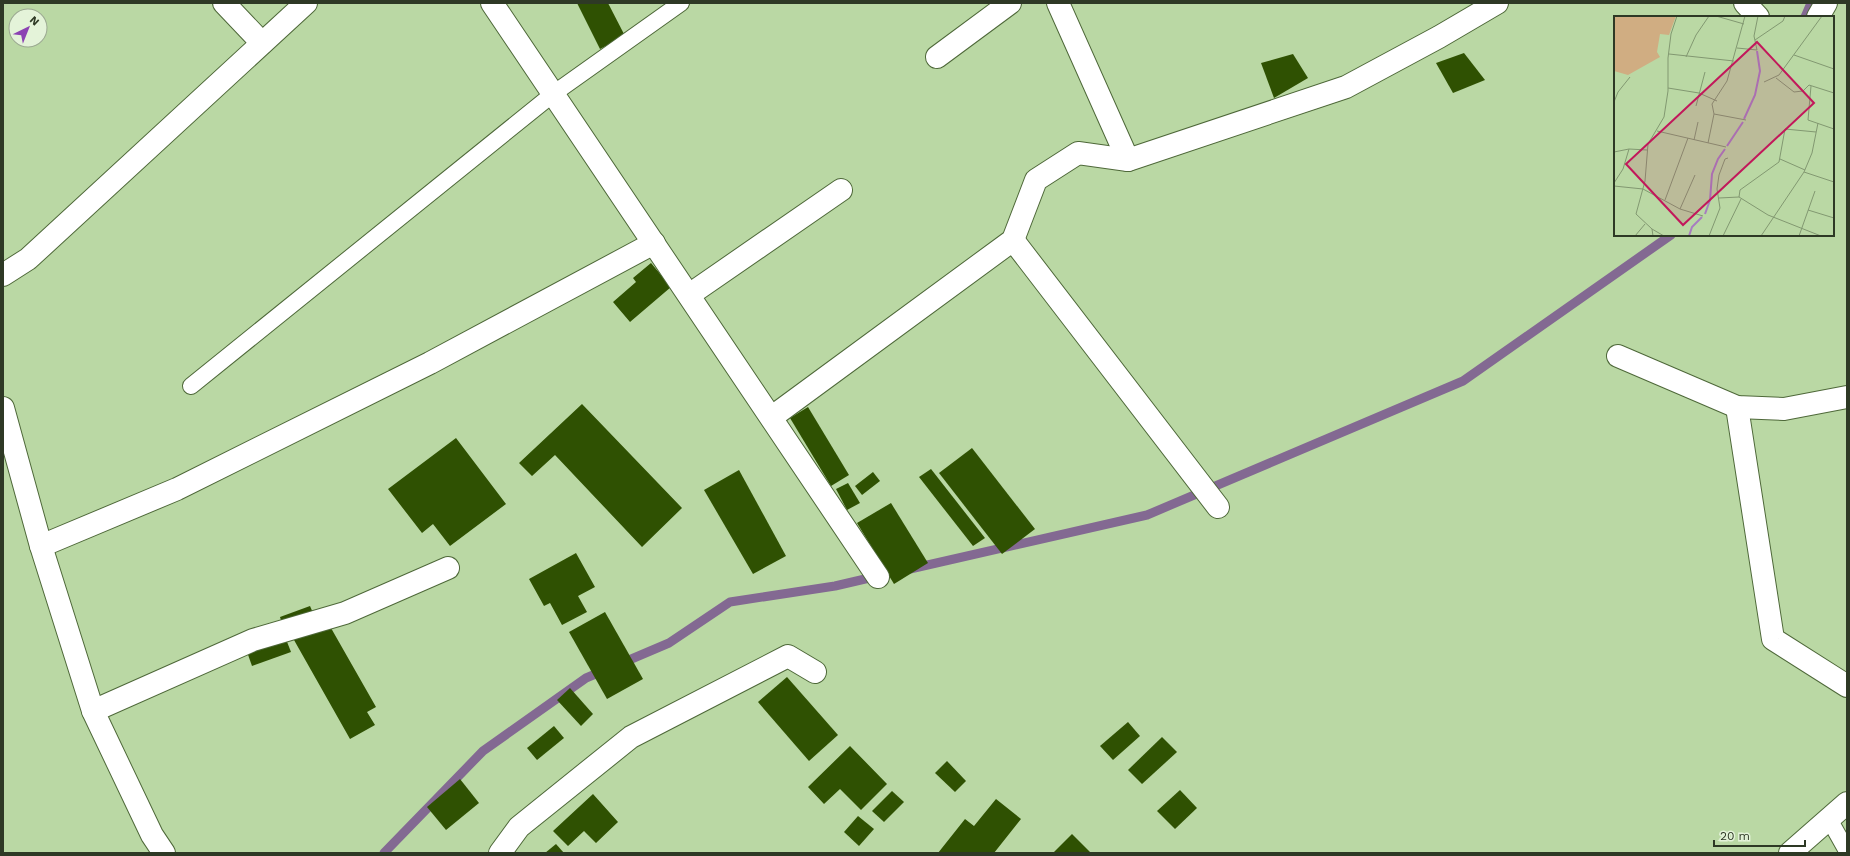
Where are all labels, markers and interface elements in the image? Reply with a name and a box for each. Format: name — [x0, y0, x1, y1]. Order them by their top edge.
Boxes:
north arrow — [8, 8, 48, 48]
text: N — [27, 14, 42, 29]
inset map — [1614, 16, 1834, 236]
scale bar — [1714, 822, 1805, 848]
text: 20 m — [1720, 829, 1750, 843]

